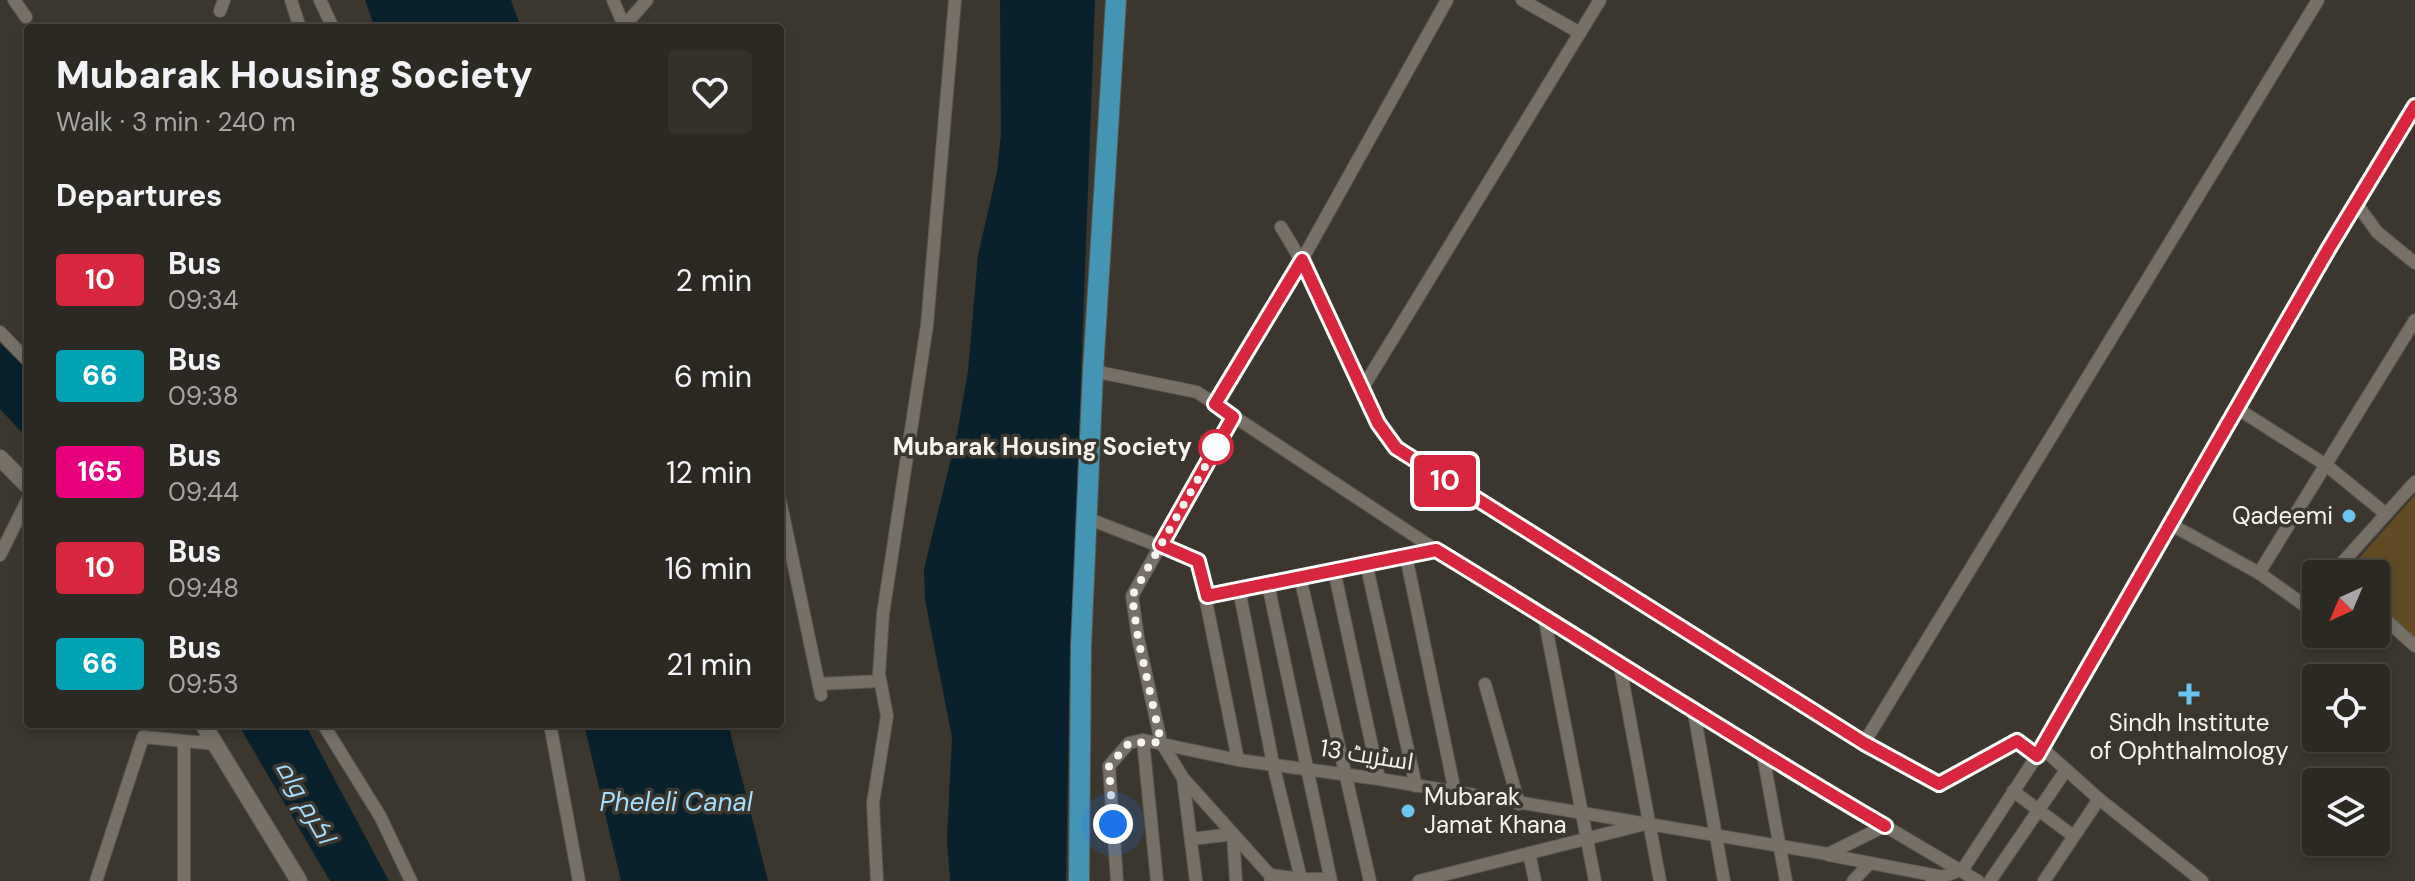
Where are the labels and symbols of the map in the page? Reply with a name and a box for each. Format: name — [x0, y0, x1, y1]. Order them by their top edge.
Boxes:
marker: Mubarak Housing Society — [1199, 430, 1233, 464]
place label: Mubarak Housing Society — [893, 431, 1193, 462]
line badge: 10 — [1409, 455, 1481, 507]
place label: Qadeemi — [2232, 500, 2333, 531]
marker: Qadeemi — [2340, 507, 2358, 525]
north arrow — [2302, 560, 2390, 648]
marker: Sindh Institute of Ophthalmology — [2178, 683, 2200, 705]
place label: Sindh Institute of Ophthalmology — [2089, 707, 2289, 766]
street label: اسٹریٹ 13 — [1318, 732, 1416, 777]
water label: اکرم واہ — [268, 754, 345, 853]
place label: Mubarak Jamat Khana — [1424, 781, 1567, 840]
water label: Pheleli Canal — [599, 785, 754, 819]
marker: Mubarak Jamat Khana — [1399, 802, 1417, 820]
your location — [1093, 804, 1133, 844]

